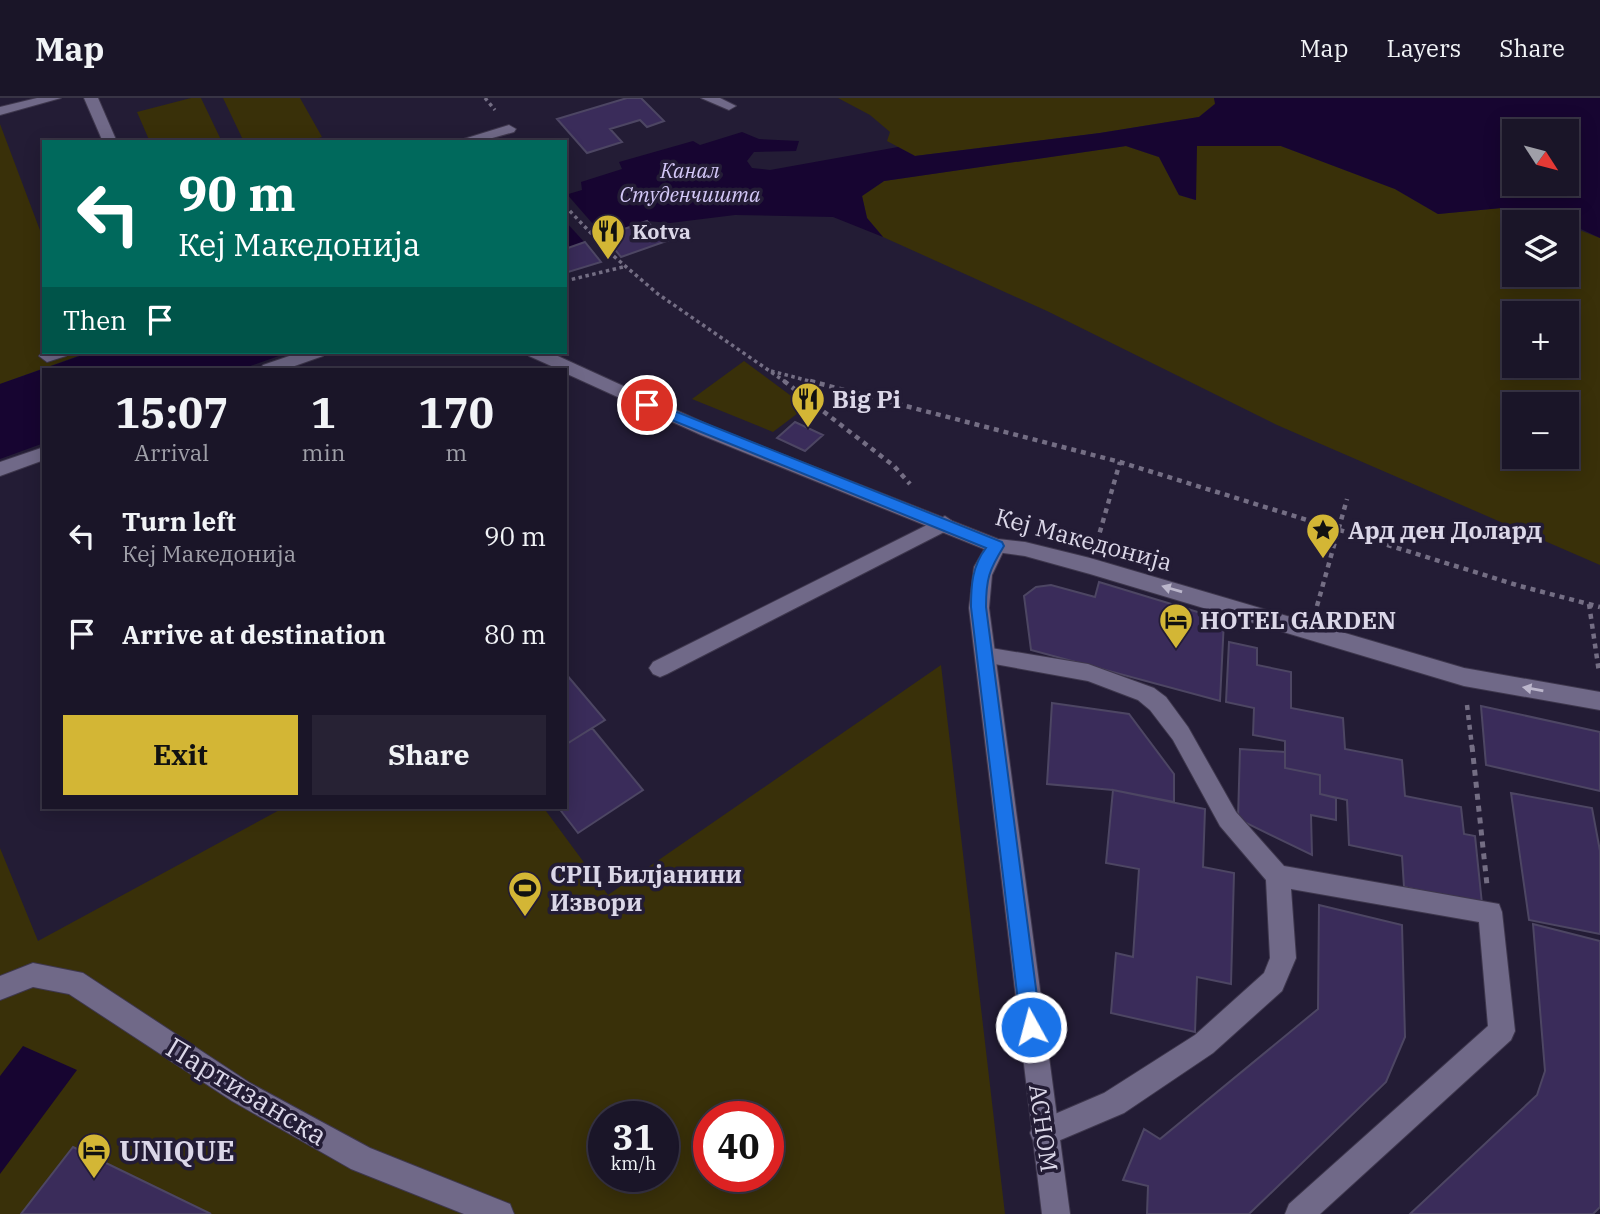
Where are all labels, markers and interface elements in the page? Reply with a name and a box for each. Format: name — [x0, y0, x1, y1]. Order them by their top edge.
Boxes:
text: Map — [35, 27, 104, 70]
text: Map — [1300, 32, 1348, 64]
text: Layers — [1386, 32, 1461, 64]
text: Share — [1499, 32, 1565, 64]
north arrow — [1502, 119, 1578, 196]
map controls — [1502, 119, 1579, 469]
water label: Канал Студенчишта — [620, 156, 761, 208]
text: 90 m — [178, 161, 296, 224]
icon: left — [63, 168, 154, 259]
button: layers — [1502, 210, 1579, 287]
restaurant icon: Kotva — [589, 212, 627, 261]
place label: Kotva — [632, 217, 691, 245]
text: Кеј Македонија — [178, 223, 420, 265]
icon: arrive — [141, 301, 179, 339]
button: + — [1502, 301, 1579, 378]
text: Then — [63, 303, 127, 337]
pin — [617, 375, 677, 435]
restaurant icon: Big Pi — [789, 380, 827, 429]
place label: Big Pi — [832, 383, 901, 415]
text: 15:07 — [115, 385, 229, 440]
text: 1 — [311, 385, 336, 440]
text: 170 — [418, 385, 494, 440]
icon: arrive — [628, 386, 666, 424]
button: − — [1502, 392, 1579, 469]
text: Arrival — [134, 437, 209, 467]
text: min — [302, 437, 345, 467]
text: m — [445, 437, 467, 467]
street label: Кеј Македонија — [992, 500, 1176, 578]
text: Turn left — [122, 504, 236, 538]
place icon: Ард ден Долард — [1304, 511, 1342, 560]
place label: Ард ден Долард — [1348, 514, 1543, 546]
icon: left — [63, 517, 101, 555]
text: 90 m — [484, 519, 546, 553]
text: Кеј Македонија — [122, 538, 296, 568]
one-way arrow — [1161, 584, 1182, 594]
hotel icon: HOTEL GARDEN — [1157, 601, 1195, 650]
place label: HOTEL GARDEN — [1200, 604, 1396, 636]
icon: arrive — [63, 615, 101, 653]
text: Arrive at destination — [122, 617, 386, 651]
text: 80 m — [484, 617, 546, 651]
one-way arrow — [1522, 683, 1544, 694]
button: Exit — [63, 715, 298, 795]
button: Share — [312, 715, 546, 795]
place label: СРЦ Билјанини Извори — [550, 858, 742, 918]
sports icon: СРЦ Билјанини Извори — [506, 869, 544, 918]
position arrow — [994, 990, 1068, 1064]
street label: Партизанска — [160, 1028, 334, 1154]
street label: АСНОМ — [1022, 1082, 1066, 1174]
speed limit sign: 40 — [693, 1101, 784, 1192]
text: 31 — [612, 1114, 655, 1160]
hotel icon: UNIQUE — [75, 1131, 113, 1180]
place label: UNIQUE — [119, 1132, 235, 1169]
text: km/h — [611, 1152, 656, 1175]

